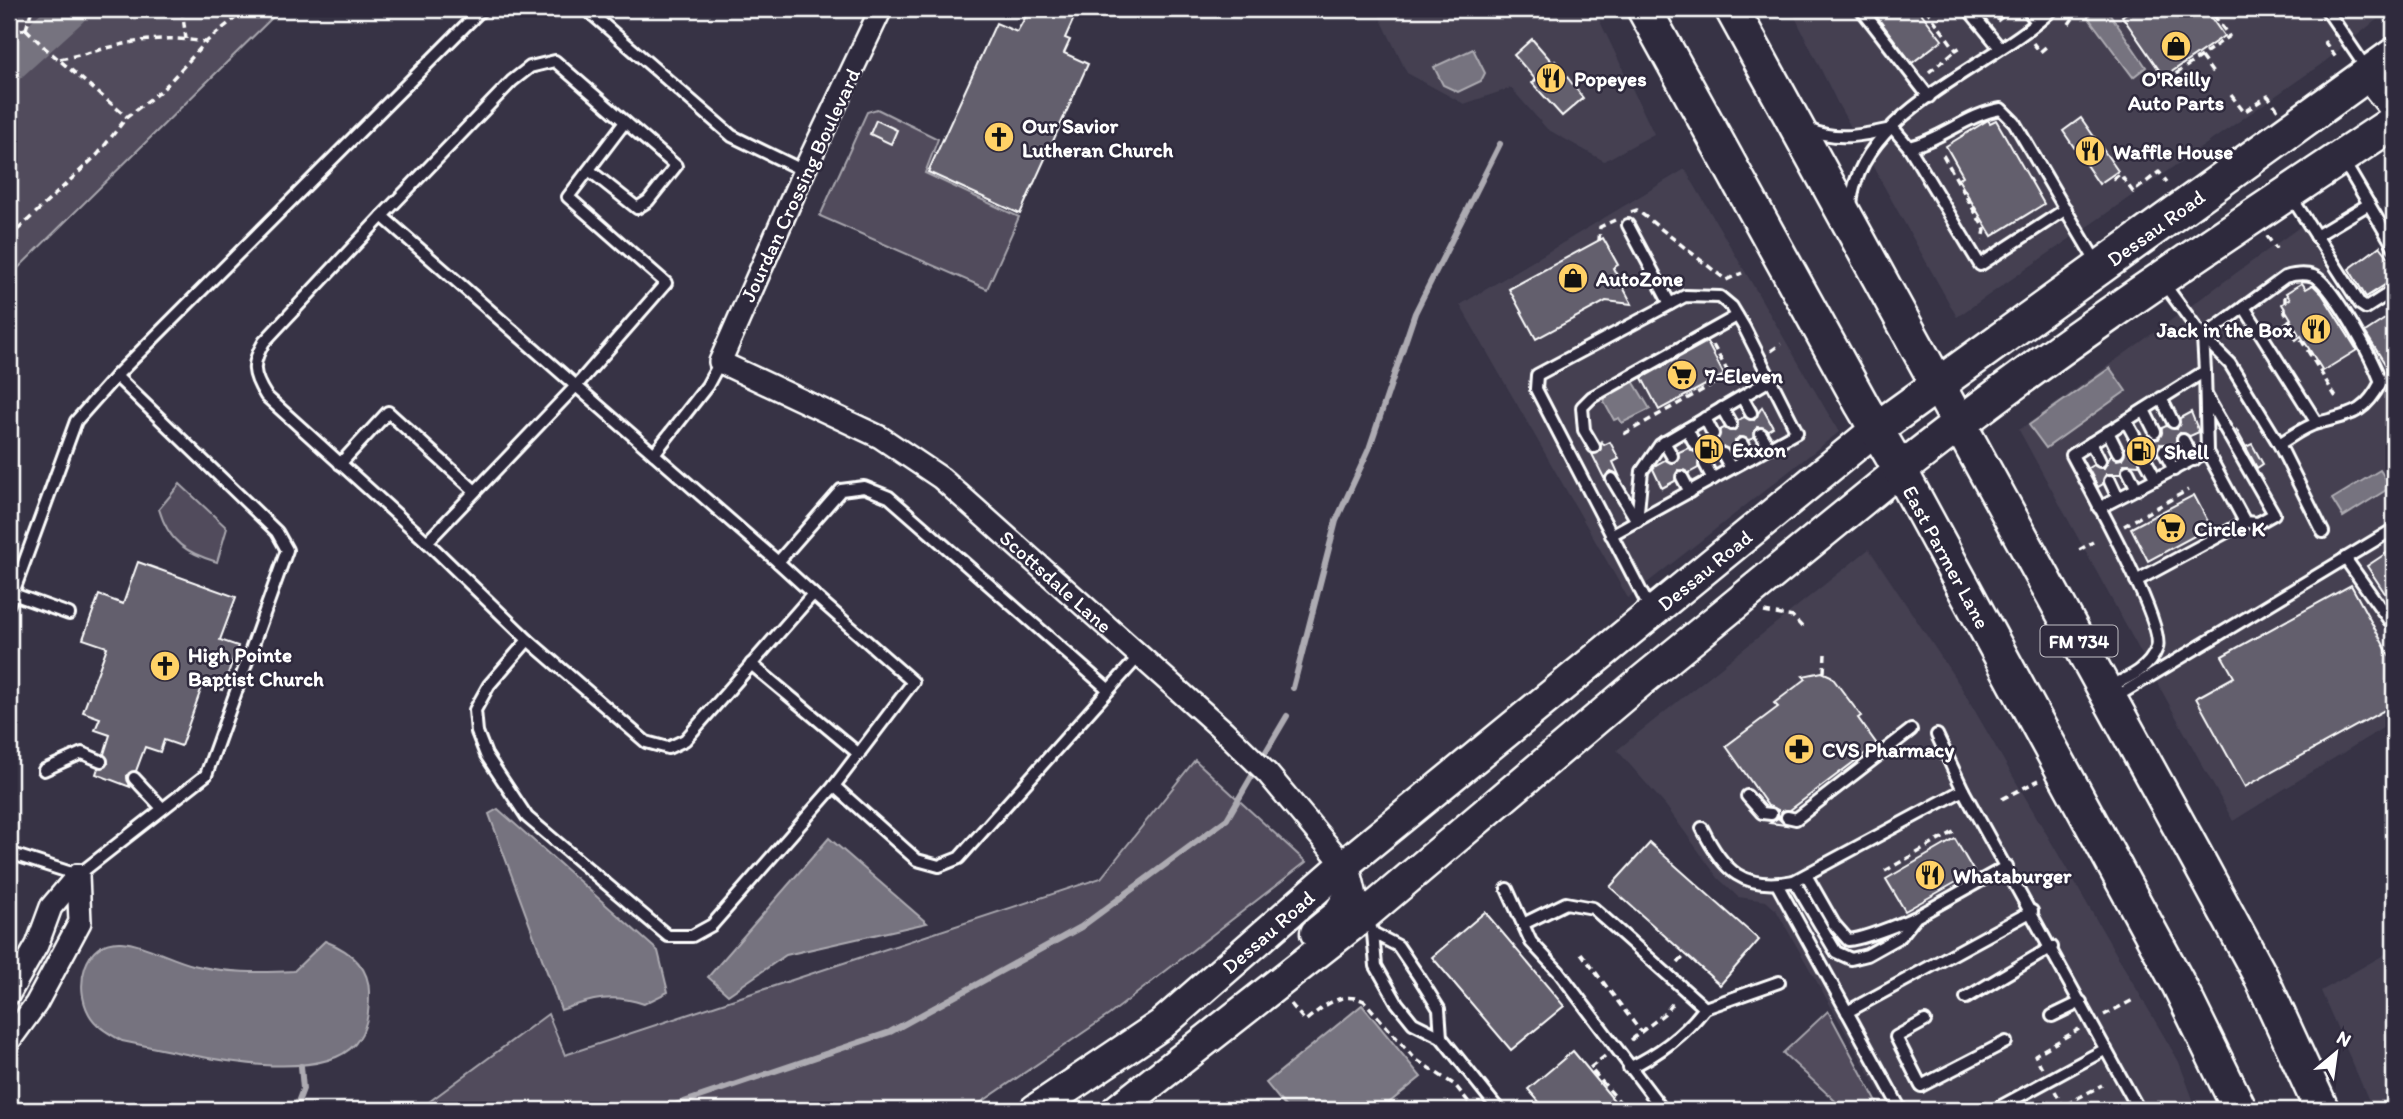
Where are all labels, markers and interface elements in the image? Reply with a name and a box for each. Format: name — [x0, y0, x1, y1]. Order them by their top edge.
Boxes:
shop icon: O'Reilly Auto Parts — [2159, 29, 2193, 63]
restaurant icon: Popeyes — [1534, 61, 1568, 95]
street label: Jourdan Crossing Boulevard — [735, 64, 865, 306]
place label: Popeyes — [1574, 66, 1647, 92]
place label: O'Reilly Auto Parts — [2127, 66, 2224, 115]
place label: Our Savior Lutheran Church — [1022, 113, 1173, 162]
church icon: Our Savior Lutheran Church — [982, 120, 1016, 154]
restaurant icon: Waffle House — [2073, 134, 2107, 168]
place label: Waffle House — [2113, 139, 2233, 164]
street label: Dessau Road — [2102, 183, 2210, 271]
shop icon: AutoZone — [1556, 261, 1590, 295]
place label: AutoZone — [1595, 266, 1683, 291]
restaurant icon: Jack in the Box — [2299, 312, 2333, 346]
place label: Jack in the Box — [2156, 317, 2294, 342]
supermarket icon: 7-Eleven — [1665, 358, 1699, 392]
place label: 7-Eleven — [1704, 363, 1783, 388]
fuel station icon: Exxon — [1692, 432, 1726, 466]
fuel station icon: Shell — [2124, 434, 2158, 468]
place label: Exxon — [1732, 437, 1786, 462]
place label: Shell — [2164, 439, 2210, 464]
street label: East Parmer Lane — [1898, 481, 1996, 633]
supermarket icon: Circle K — [2154, 511, 2188, 545]
place label: Circle K — [2194, 516, 2265, 541]
street label: Dessau Road — [1652, 523, 1757, 616]
street label: Scottsdale Lane — [995, 524, 1118, 638]
road number: FM 734 — [2040, 626, 2118, 656]
place label: High Pointe Baptist Church — [188, 642, 324, 692]
church icon: High Pointe Baptist Church — [148, 649, 182, 683]
pharmacy icon: CVS Pharmacy — [1782, 732, 1816, 766]
place label: CVS Pharmacy — [1822, 737, 1954, 763]
restaurant icon: Whataburger — [1913, 858, 1947, 892]
place label: Whataburger — [1953, 863, 2072, 889]
street label: Dessau Road — [1217, 884, 1320, 979]
north arrow — [2302, 1018, 2372, 1088]
text: N — [2333, 1025, 2355, 1052]

